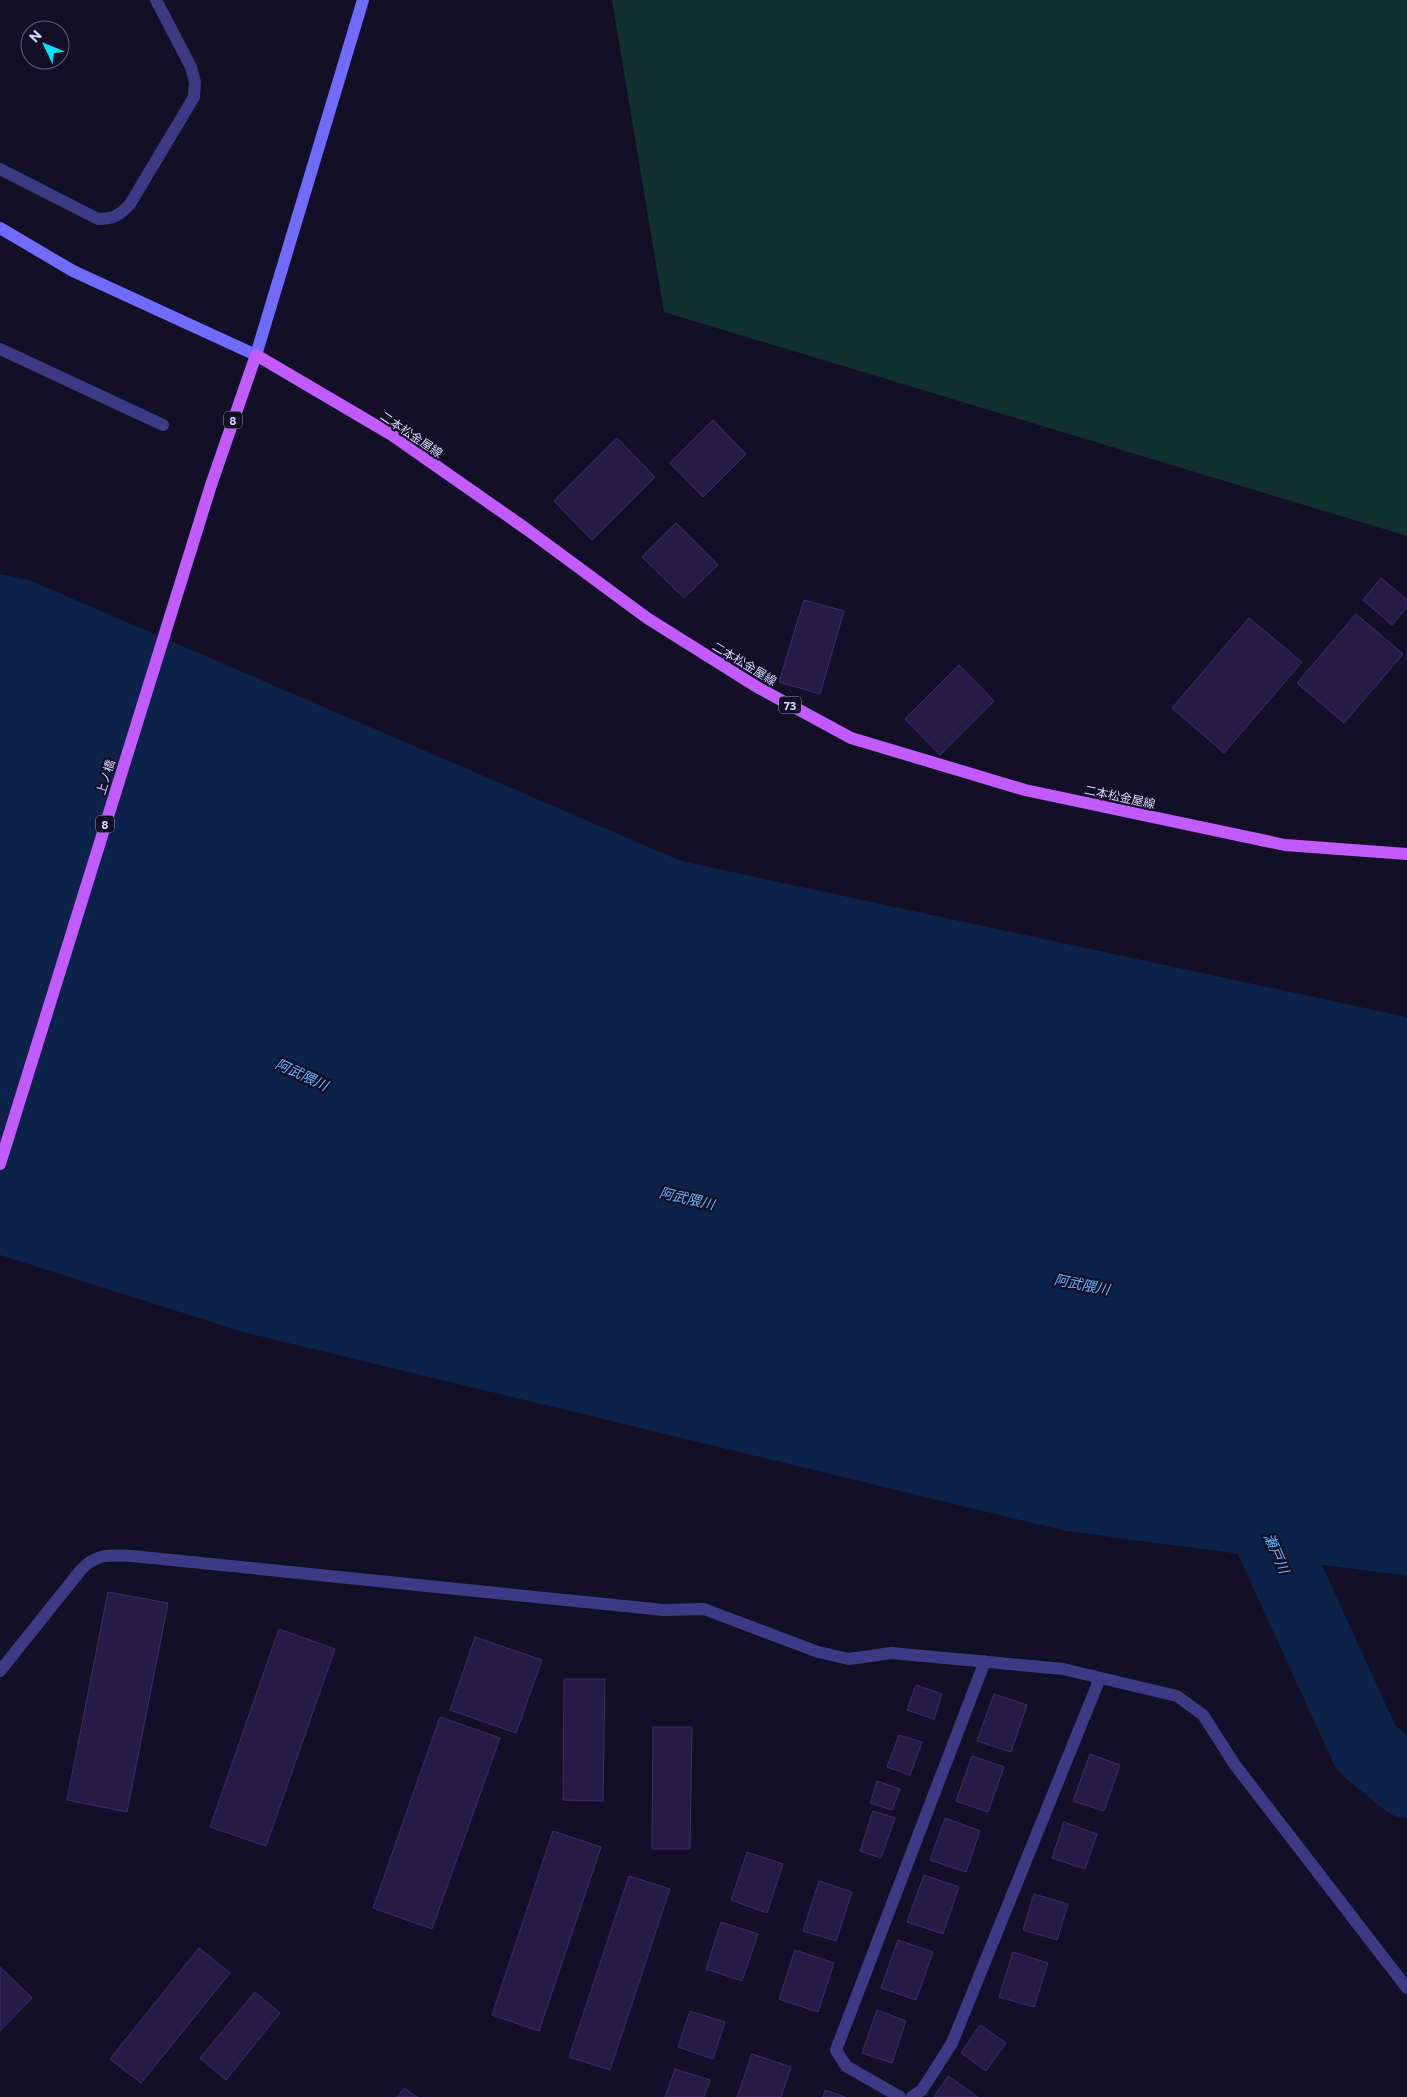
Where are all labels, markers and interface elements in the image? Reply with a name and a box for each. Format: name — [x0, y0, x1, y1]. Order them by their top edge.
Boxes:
north arrow — [20, 20, 70, 70]
text: N — [25, 26, 45, 45]
street label: 二本松金屋線 — [378, 408, 446, 460]
road number: 8 — [224, 412, 242, 428]
street label: 二本松金屋線 — [711, 638, 779, 688]
road number: 73 — [779, 696, 801, 714]
street label: 上ノ橋 — [93, 758, 117, 796]
street label: 二本松金屋線 — [1083, 782, 1157, 810]
road number: 8 — [96, 816, 114, 832]
water label: 阿武隈川 — [273, 1054, 333, 1094]
water label: 阿武隈川 — [658, 1183, 718, 1213]
water label: 阿武隈川 — [1053, 1270, 1113, 1298]
water label: 瀬戸川 — [1261, 1530, 1294, 1577]

